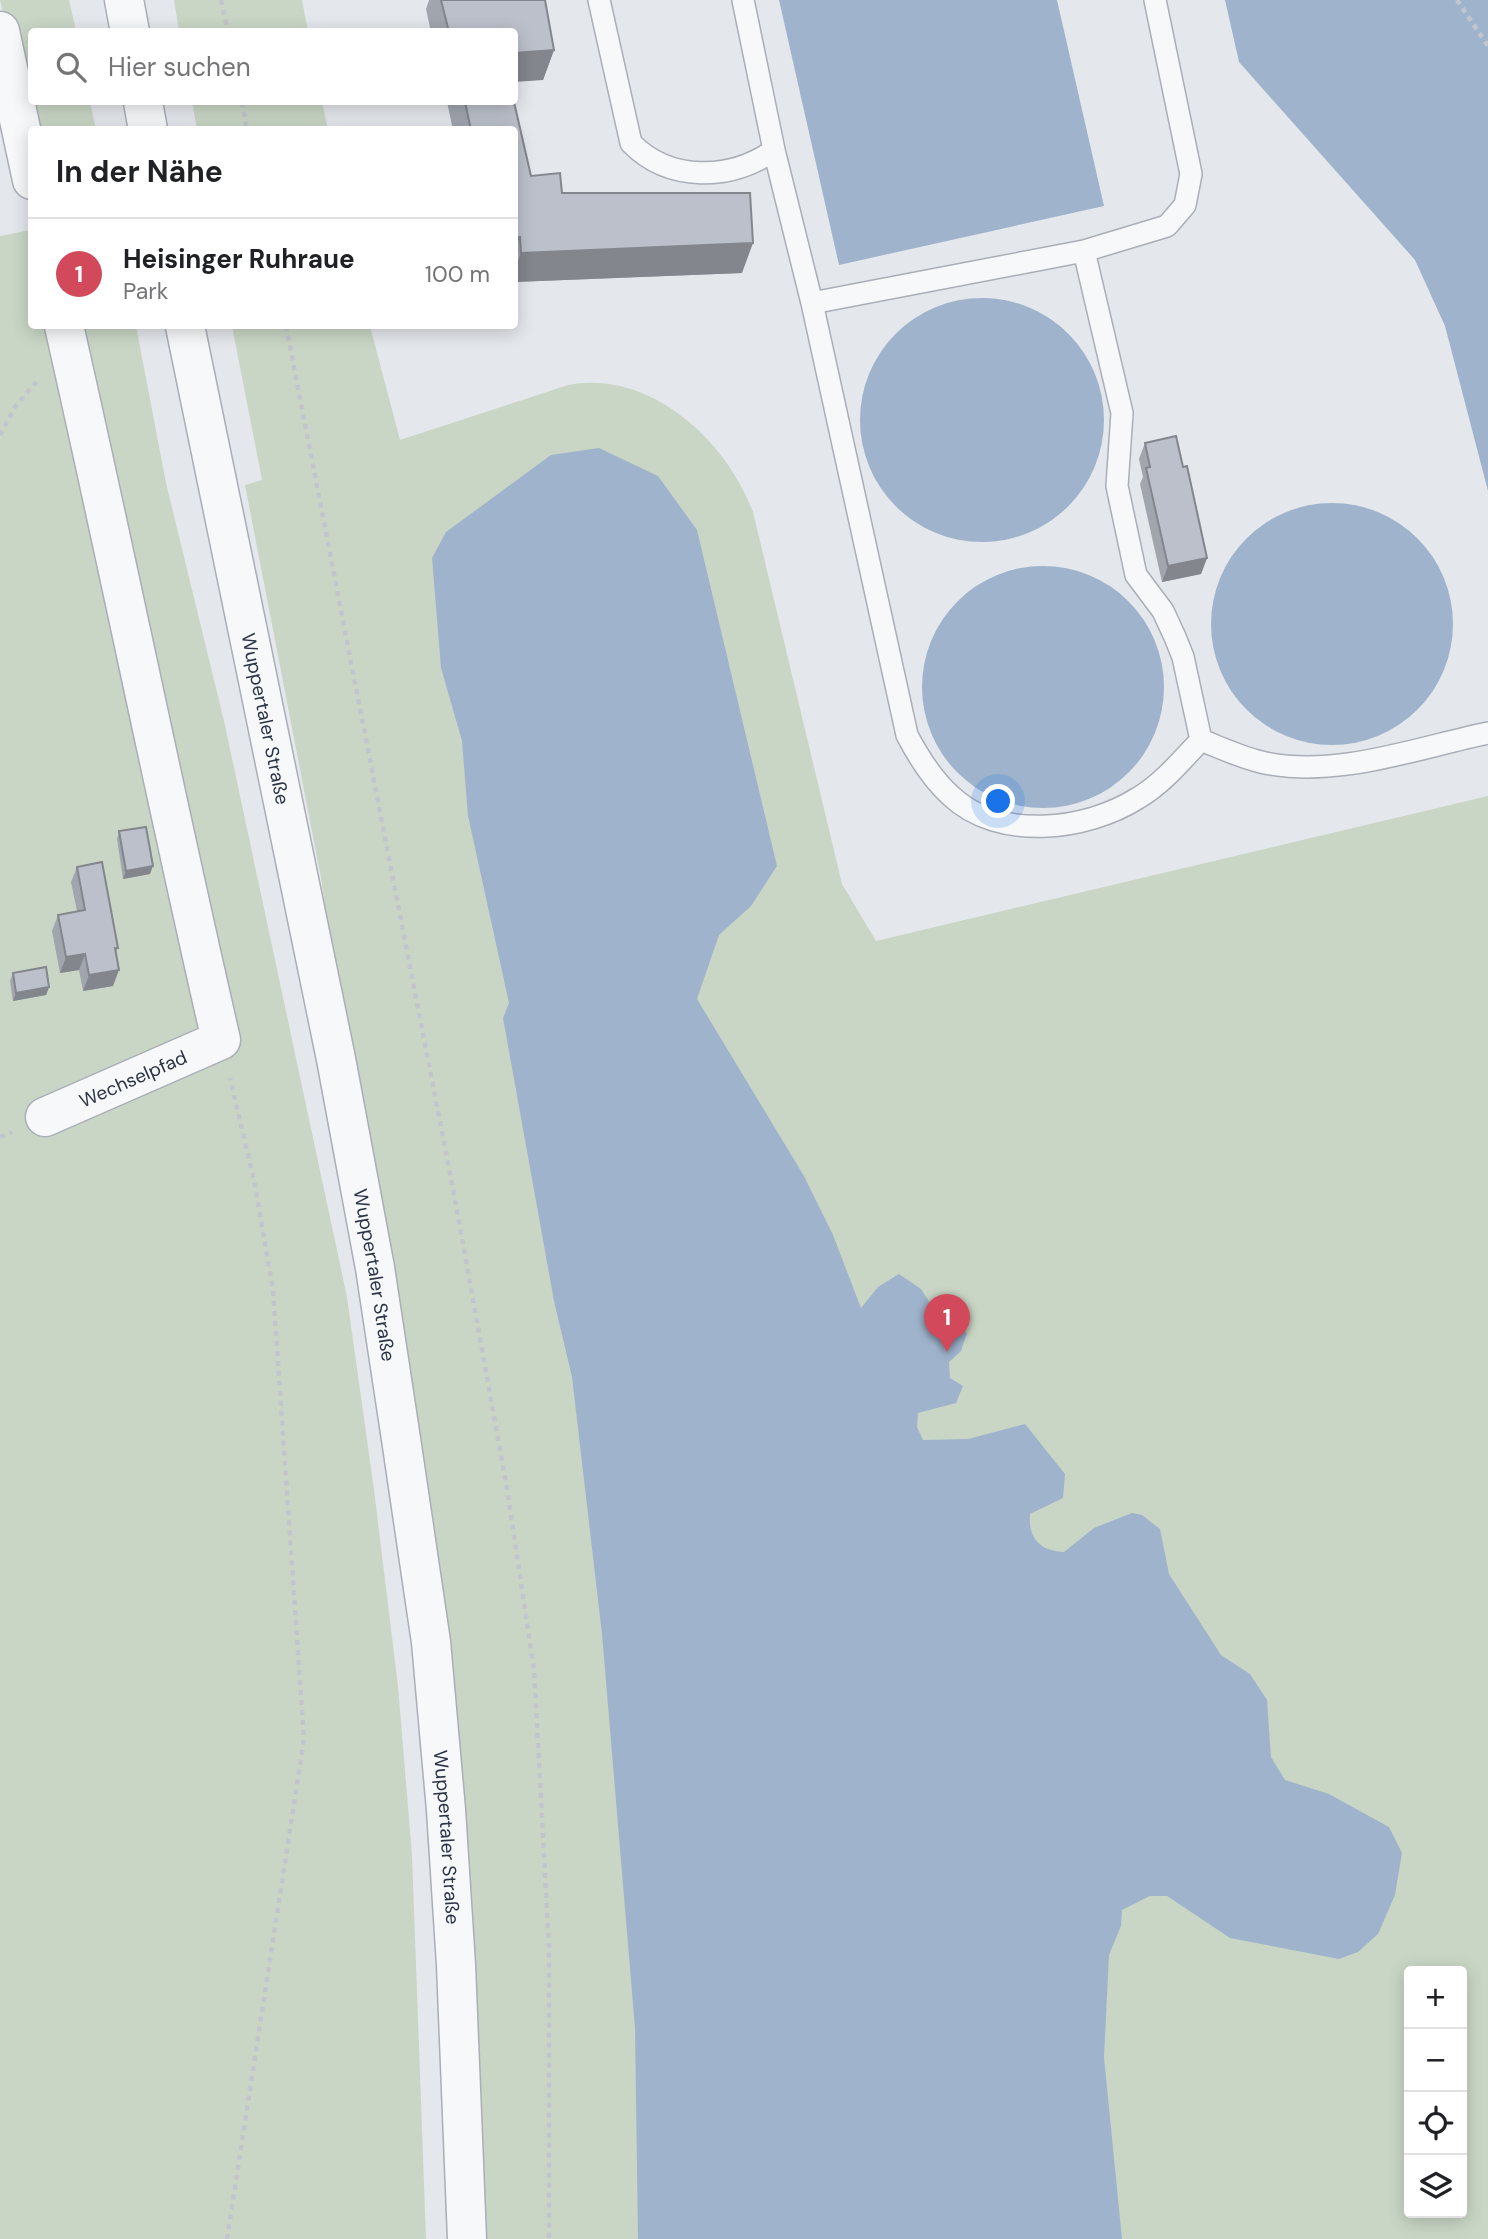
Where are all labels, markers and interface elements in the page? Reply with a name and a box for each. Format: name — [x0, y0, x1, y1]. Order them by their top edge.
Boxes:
search box — [28, 28, 518, 105]
icon: search — [52, 48, 90, 86]
text: Hier suchen — [108, 50, 251, 84]
text: In der Nähe — [56, 152, 223, 191]
text: Heisinger Ruhraue — [123, 242, 355, 276]
text: 1 — [75, 259, 83, 289]
text: 100 m — [425, 259, 490, 289]
text: Park — [123, 276, 168, 306]
street label: Wuppertaler Straße — [236, 631, 295, 807]
your location — [981, 784, 1015, 818]
street label: Wechselpfad — [76, 1044, 191, 1113]
street label: Wuppertaler Straße — [347, 1187, 401, 1363]
pin: 1 — [924, 1294, 970, 1352]
street label: Wuppertaler Straße — [428, 1749, 465, 1925]
map controls — [1404, 1966, 1467, 2218]
button: + — [1404, 1966, 1467, 2029]
button: − — [1404, 2029, 1467, 2092]
button: locate — [1404, 2092, 1467, 2155]
button: layers — [1404, 2155, 1467, 2218]

